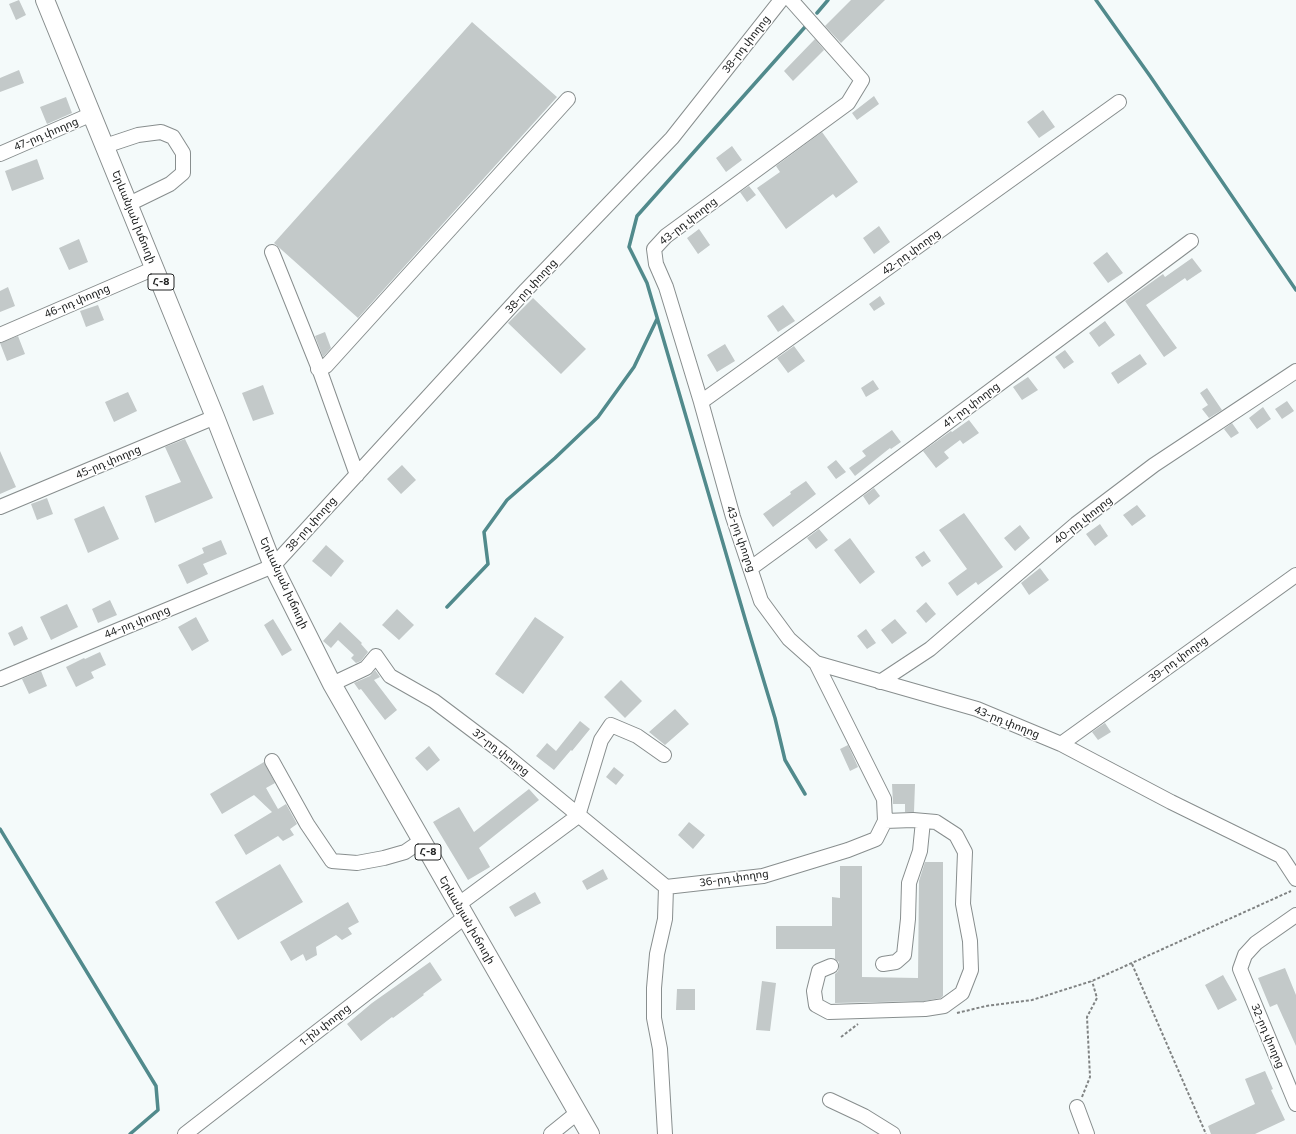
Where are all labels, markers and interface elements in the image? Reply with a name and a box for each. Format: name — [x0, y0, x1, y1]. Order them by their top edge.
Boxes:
street label: 38-րդ փողոց — [719, 13, 773, 75]
street label: 47-րդ փողոց — [12, 114, 80, 154]
street label: Երևանյան խճուղի — [109, 168, 159, 266]
street label: 43-րդ փողոց — [657, 194, 719, 248]
street label: 42-րդ փողոց — [879, 226, 943, 278]
street label: 38-րդ փողոց — [502, 256, 560, 316]
road number: Հ-8 — [148, 274, 174, 290]
street label: 46-րդ փողոց — [42, 281, 112, 321]
street label: 41-րդ փողոց — [940, 379, 1002, 431]
street label: 45-րդ փողոց — [73, 442, 143, 482]
street label: 40-րդ փողոց — [1051, 493, 1115, 547]
street label: 38-րդ փողոց — [283, 494, 339, 554]
street label: 43-րդ փողոց — [723, 504, 759, 574]
street label: Երևանյան խճուղի — [257, 535, 311, 631]
street label: 44-րդ փողոց — [102, 603, 172, 641]
street label: 39-րդ փողոց — [1146, 633, 1210, 685]
street label: 43-րդ փողոց — [972, 703, 1042, 741]
street label: 37-րդ փողոց — [470, 726, 532, 778]
road number: Հ-8 — [415, 844, 441, 860]
street label: 36-րդ փողոց — [699, 867, 769, 889]
street label: Երևանյան խճուղի — [436, 874, 498, 966]
street label: 1-ին փողոց — [297, 1001, 353, 1049]
street label: 32-րդ փողոց — [1248, 1002, 1288, 1070]

